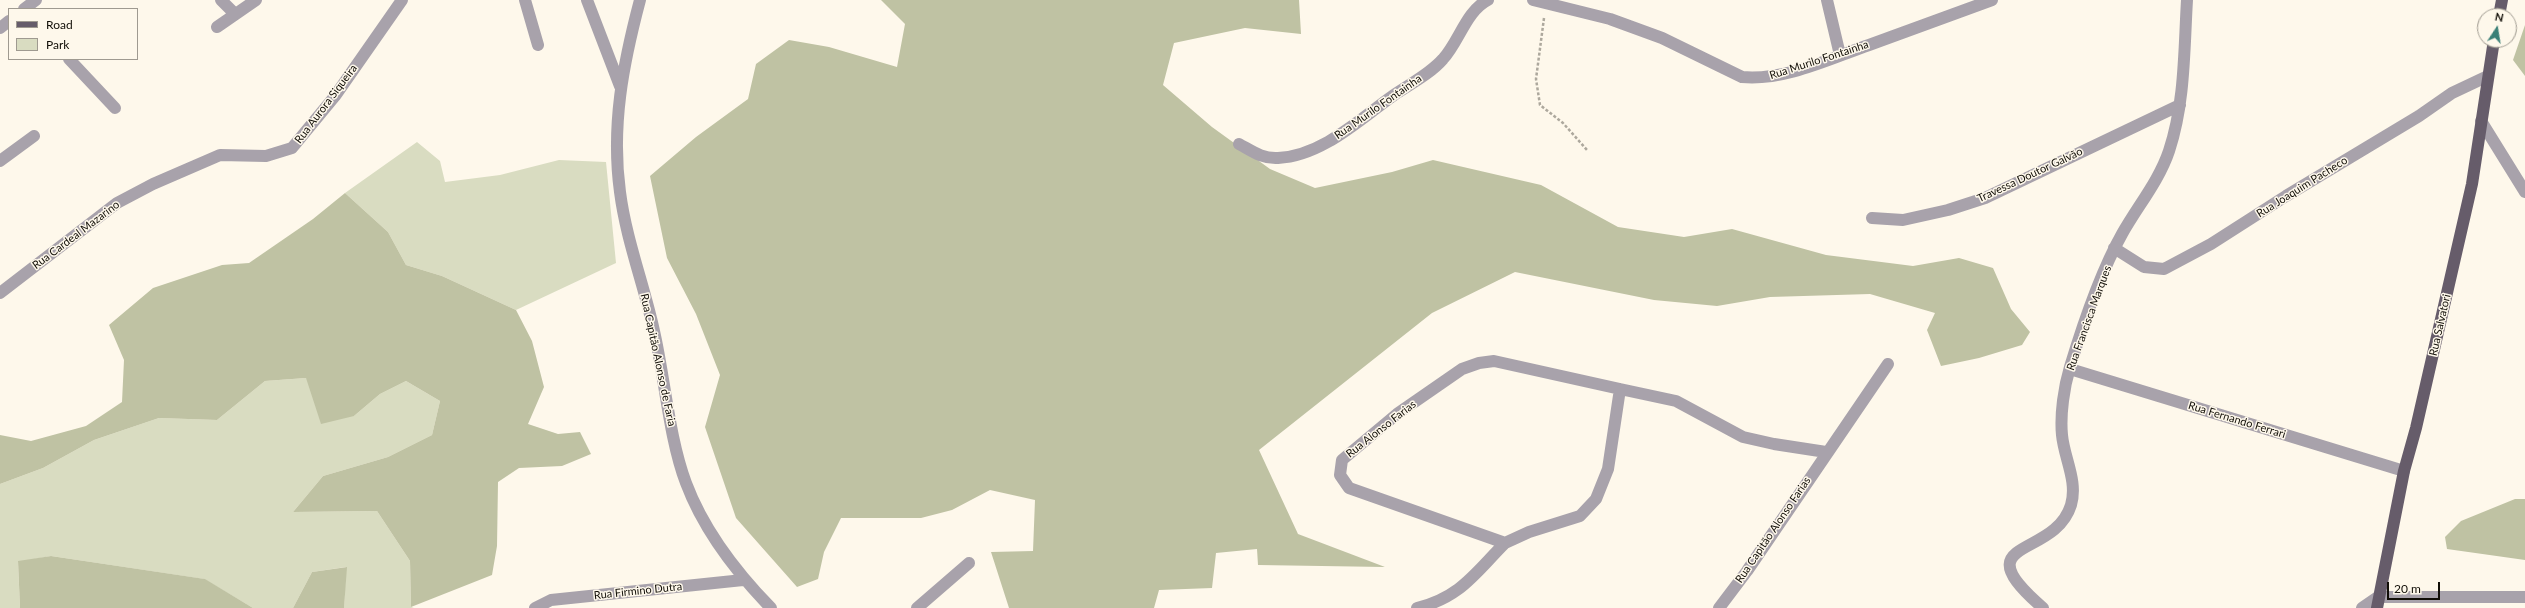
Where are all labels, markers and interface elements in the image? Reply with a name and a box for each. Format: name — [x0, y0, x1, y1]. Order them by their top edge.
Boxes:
legend — [8, 8, 138, 60]
north arrow — [2477, 8, 2517, 48]
text: N — [2494, 10, 2505, 24]
text: Road — [46, 17, 73, 32]
text: Park — [46, 37, 69, 52]
street label: Rua Murilo Fontainha — [1768, 38, 1870, 82]
street label: Rua Aurora Siqueira — [292, 62, 360, 146]
street label: Rua Murilo Fontainha — [1332, 72, 1424, 142]
street label: Travessa Doutor Galvão — [1975, 145, 2085, 205]
street label: Rua Joaquim Pacheco — [2254, 154, 2350, 220]
street label: Rua Cardeal Mazarino — [30, 198, 122, 272]
street label: Rua Francisca Marques — [2064, 264, 2114, 372]
street label: Rua Capitão Alonso de Faria — [637, 293, 679, 427]
street label: Rua Salvatori — [2427, 293, 2453, 357]
street label: Rua Alonso Farias — [1343, 398, 1419, 460]
street label: Rua Fernando Ferrari — [2187, 399, 2287, 441]
street label: Rua Capitão Alonso Farias — [1733, 474, 1813, 586]
scale bar — [2389, 574, 2442, 600]
street label: Rua Firmino Dutra — [593, 580, 683, 602]
text: 20 m — [2394, 581, 2421, 596]

